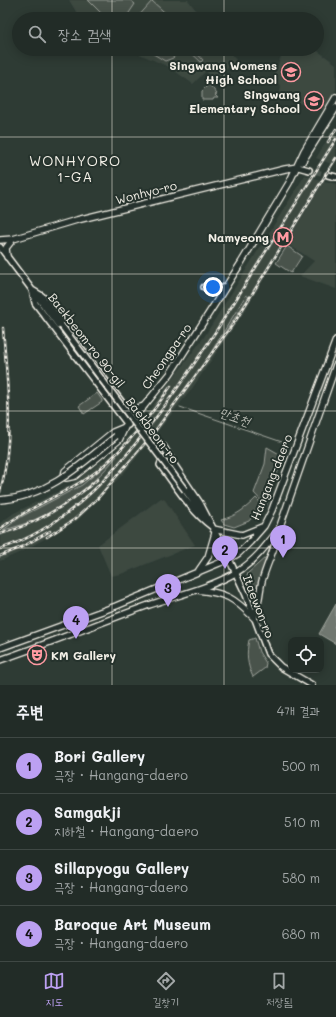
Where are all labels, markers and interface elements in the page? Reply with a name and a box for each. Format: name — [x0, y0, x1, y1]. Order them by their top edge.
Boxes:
search box — [12, 12, 324, 56]
icon: search — [26, 23, 48, 45]
text: 장소 검색 — [58, 24, 111, 44]
place label: Singwang Womens High School — [169, 57, 277, 87]
school or university icon: Singwang Womens High School — [280, 61, 302, 83]
place label: Singwang Elementary School — [189, 86, 300, 116]
school or university icon: Singwang Elementary School — [303, 90, 325, 112]
district label: WONHYORO 1-GA — [29, 151, 121, 186]
street label: Wonhyo-ro — [114, 177, 178, 207]
metro station icon: Namyeong — [272, 226, 294, 248]
place label: Namyeong — [208, 229, 269, 245]
your location — [203, 277, 223, 297]
street label: Baekbeom-ro 90-gil — [45, 289, 129, 391]
street label: Cheongpa-ro — [137, 320, 195, 392]
street label: Baekbeom-ro — [123, 394, 183, 466]
water label: 만초천 — [217, 403, 254, 430]
street label: Hangang-daero — [246, 432, 296, 522]
pin: 1 — [270, 525, 296, 558]
pin: 2 — [212, 536, 238, 569]
street label: Itaewon-ro — [240, 572, 278, 640]
pin: 3 — [155, 574, 181, 607]
pin: 4 — [63, 606, 89, 639]
map controls — [288, 637, 324, 673]
button: locate — [288, 637, 324, 673]
theatre icon: KM Gallery — [26, 644, 48, 666]
place label: KM Gallery — [51, 647, 116, 663]
text: 주변 — [16, 700, 43, 722]
text: 4개 결과 — [277, 702, 320, 719]
text: Bori Gallery — [54, 746, 145, 766]
text: 1 — [26, 757, 32, 774]
text: 500 m — [282, 757, 320, 774]
text: 극장 · Hangang-daero — [54, 766, 188, 783]
text: Samgakji — [54, 802, 121, 822]
text: 2 — [25, 813, 33, 830]
text: 510 m — [284, 813, 320, 830]
text: 지하철 · Hangang-daero — [54, 822, 198, 839]
text: Sillapyogu Gallery — [54, 858, 189, 878]
text: 3 — [25, 869, 33, 886]
text: 580 m — [282, 869, 320, 886]
text: 극장 · Hangang-daero — [54, 878, 188, 895]
text: Baroque Art Museum — [54, 914, 211, 934]
text: 4 — [25, 925, 33, 942]
text: 680 m — [282, 925, 320, 942]
text: 극장 · Hangang-daero — [54, 934, 188, 951]
tab: 지도 — [43, 970, 65, 1010]
tab: 길찾기 — [152, 970, 179, 1010]
tab: 저장됨 — [266, 970, 293, 1010]

